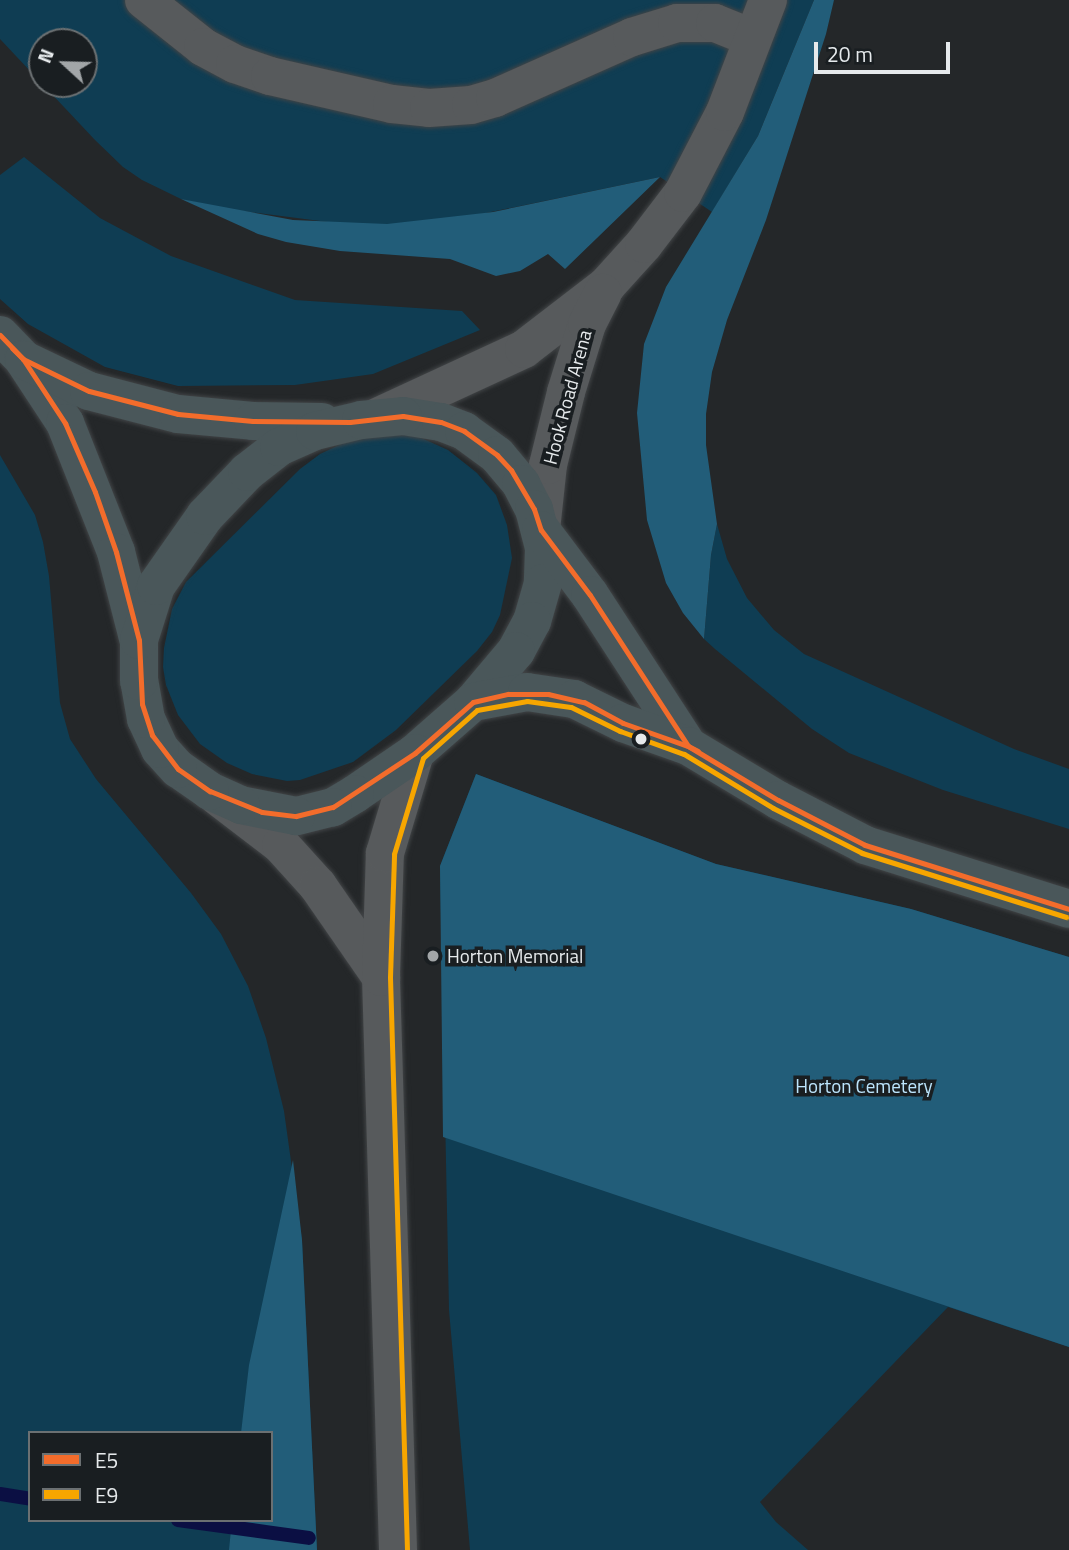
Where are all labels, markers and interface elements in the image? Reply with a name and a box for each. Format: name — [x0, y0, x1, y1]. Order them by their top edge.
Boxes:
north arrow — [28, 28, 98, 98]
scale bar — [817, 28, 954, 72]
text: 20 m — [827, 38, 873, 70]
text: N — [29, 44, 61, 67]
street label: Hook Road Arena — [538, 327, 596, 467]
unlabelled marker — [634, 732, 648, 746]
place label: Horton Memorial — [447, 945, 583, 967]
marker: Horton Memorial — [425, 948, 441, 964]
park label: Horton Cemetery — [795, 1075, 933, 1097]
legend — [28, 1431, 273, 1522]
text: E5 — [95, 1444, 118, 1476]
text: E9 — [95, 1479, 118, 1511]

